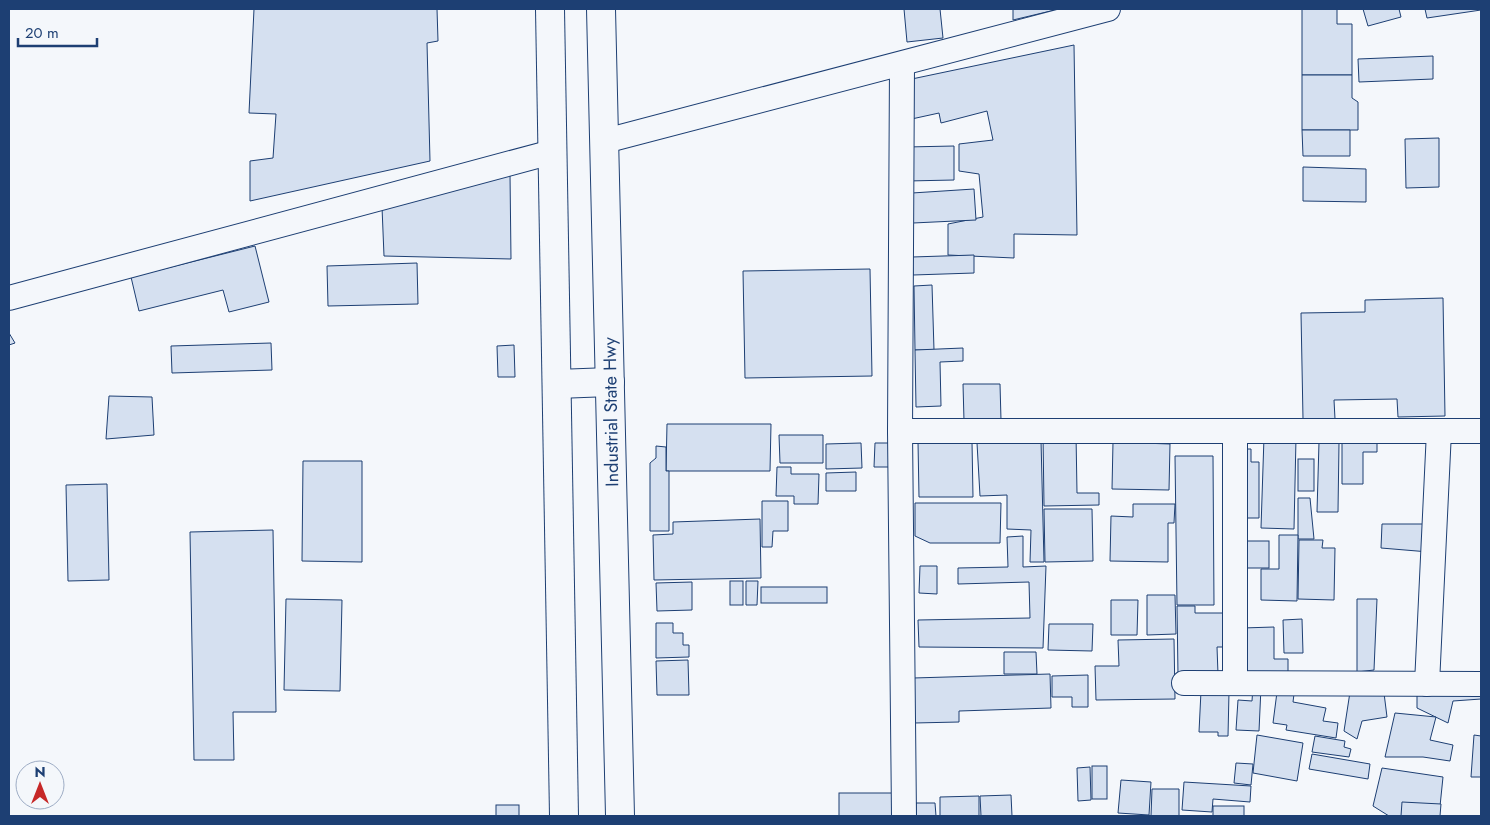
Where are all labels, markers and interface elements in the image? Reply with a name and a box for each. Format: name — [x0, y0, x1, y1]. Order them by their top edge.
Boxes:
scale bar — [18, 15, 96, 47]
text: 20 m — [25, 22, 59, 44]
street label: Industrial State Hwy — [597, 337, 625, 487]
north arrow — [15, 760, 65, 810]
text: N — [34, 762, 46, 782]

